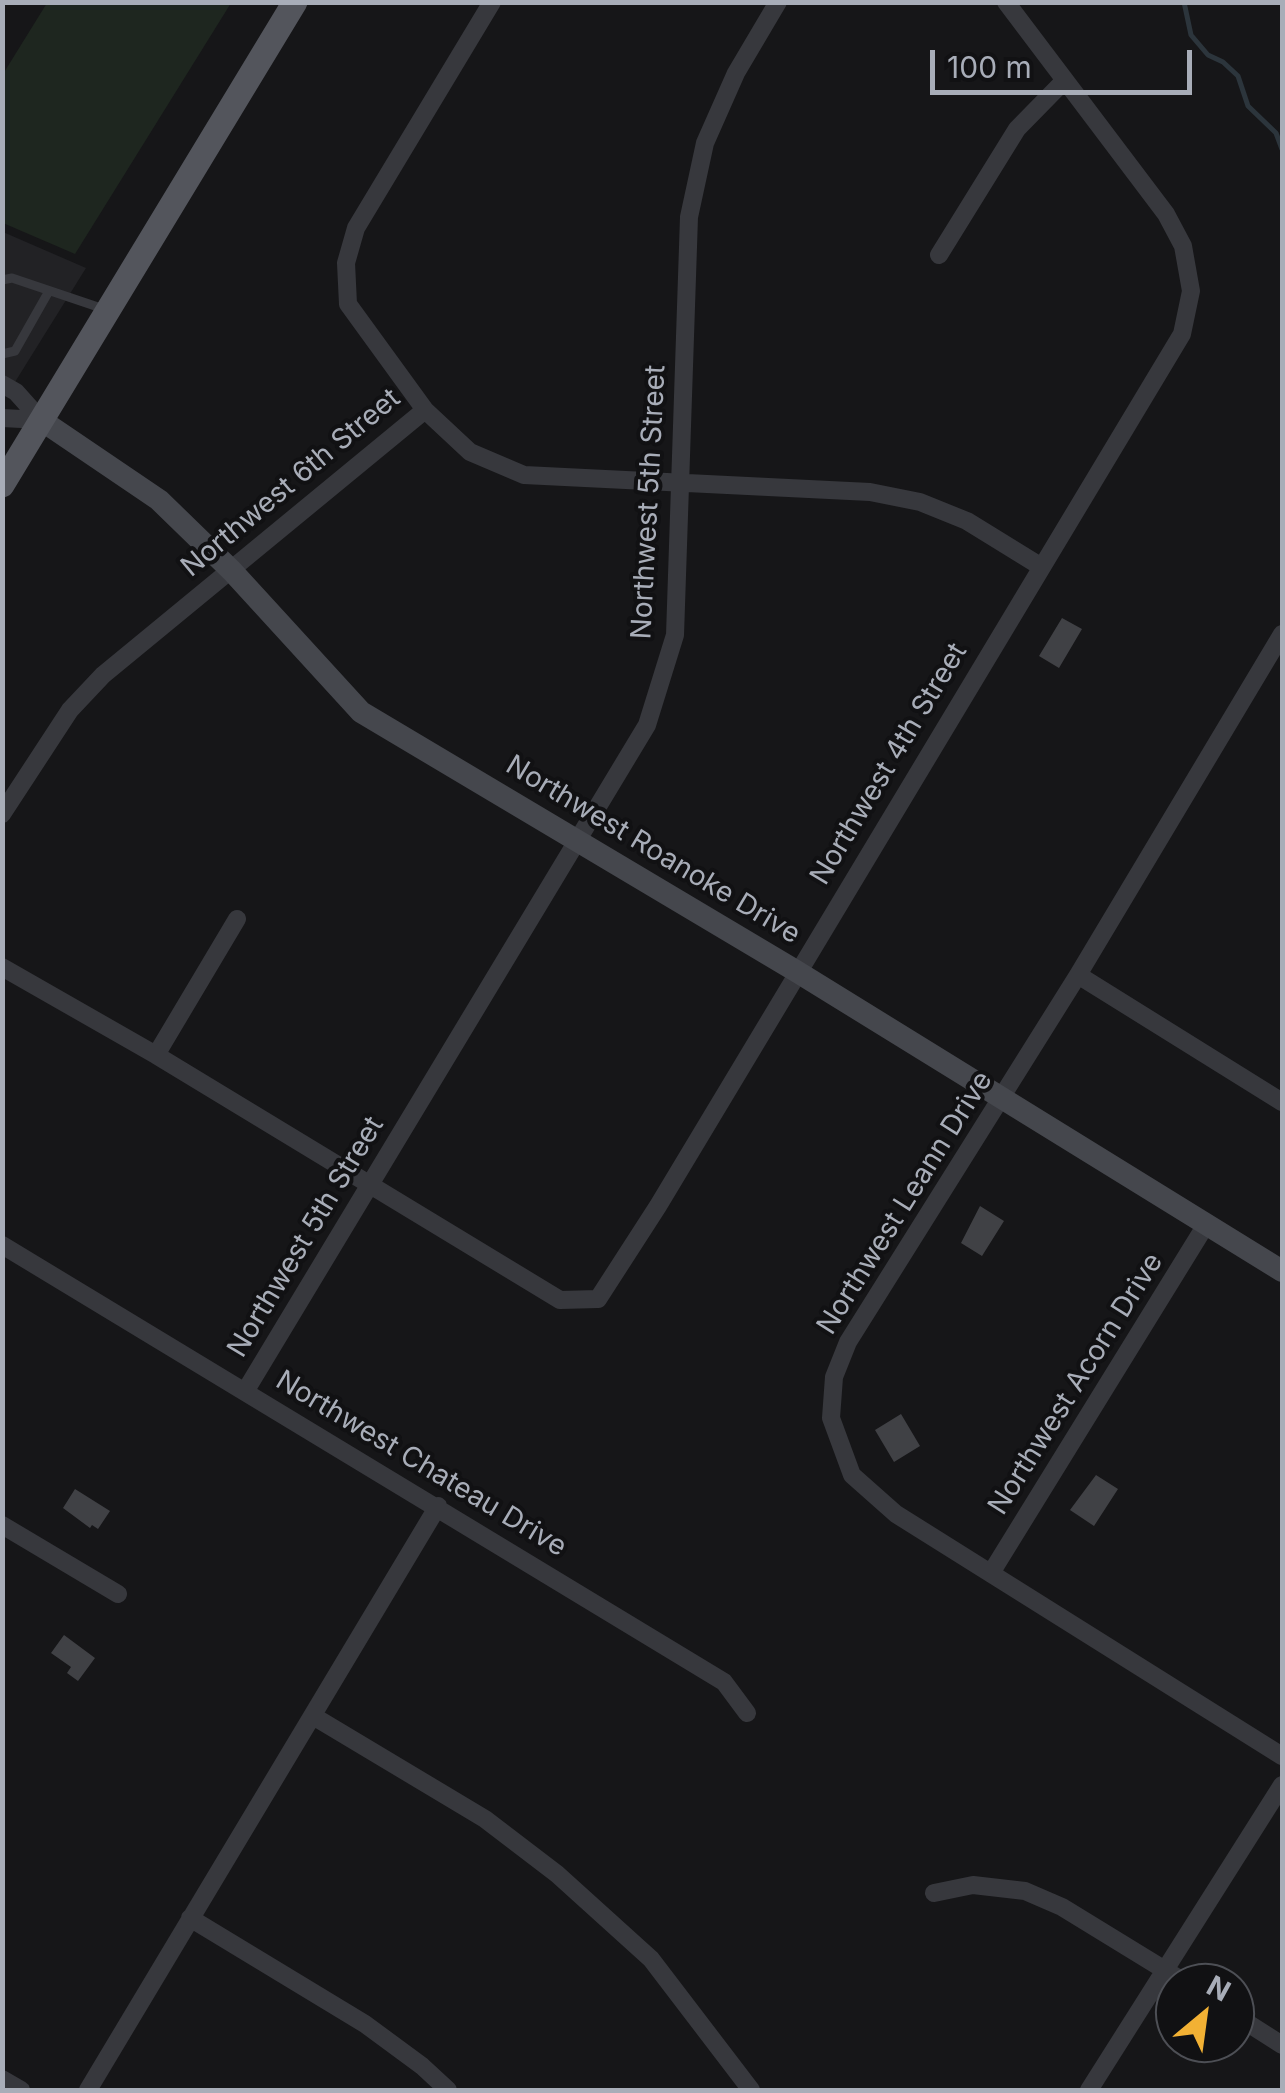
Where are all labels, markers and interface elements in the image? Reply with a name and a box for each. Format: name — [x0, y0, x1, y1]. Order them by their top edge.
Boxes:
scale bar — [935, 30, 1198, 92]
text: 100 m — [947, 49, 1032, 85]
street label: Northwest 5th Street — [625, 364, 673, 640]
street label: Northwest 6th Street — [175, 382, 407, 584]
street label: Northwest 4th Street — [804, 637, 974, 891]
street label: Northwest Roanoke Drive — [500, 749, 806, 951]
street label: Northwest Leann Drive — [810, 1065, 1000, 1341]
street label: Northwest 5th Street — [221, 1111, 391, 1363]
street label: Northwest Acorn Drive — [982, 1247, 1170, 1521]
street label: Northwest Chateau Drive — [270, 1364, 572, 1564]
north arrow — [1155, 1963, 1255, 2063]
text: N — [1201, 1968, 1236, 2009]

